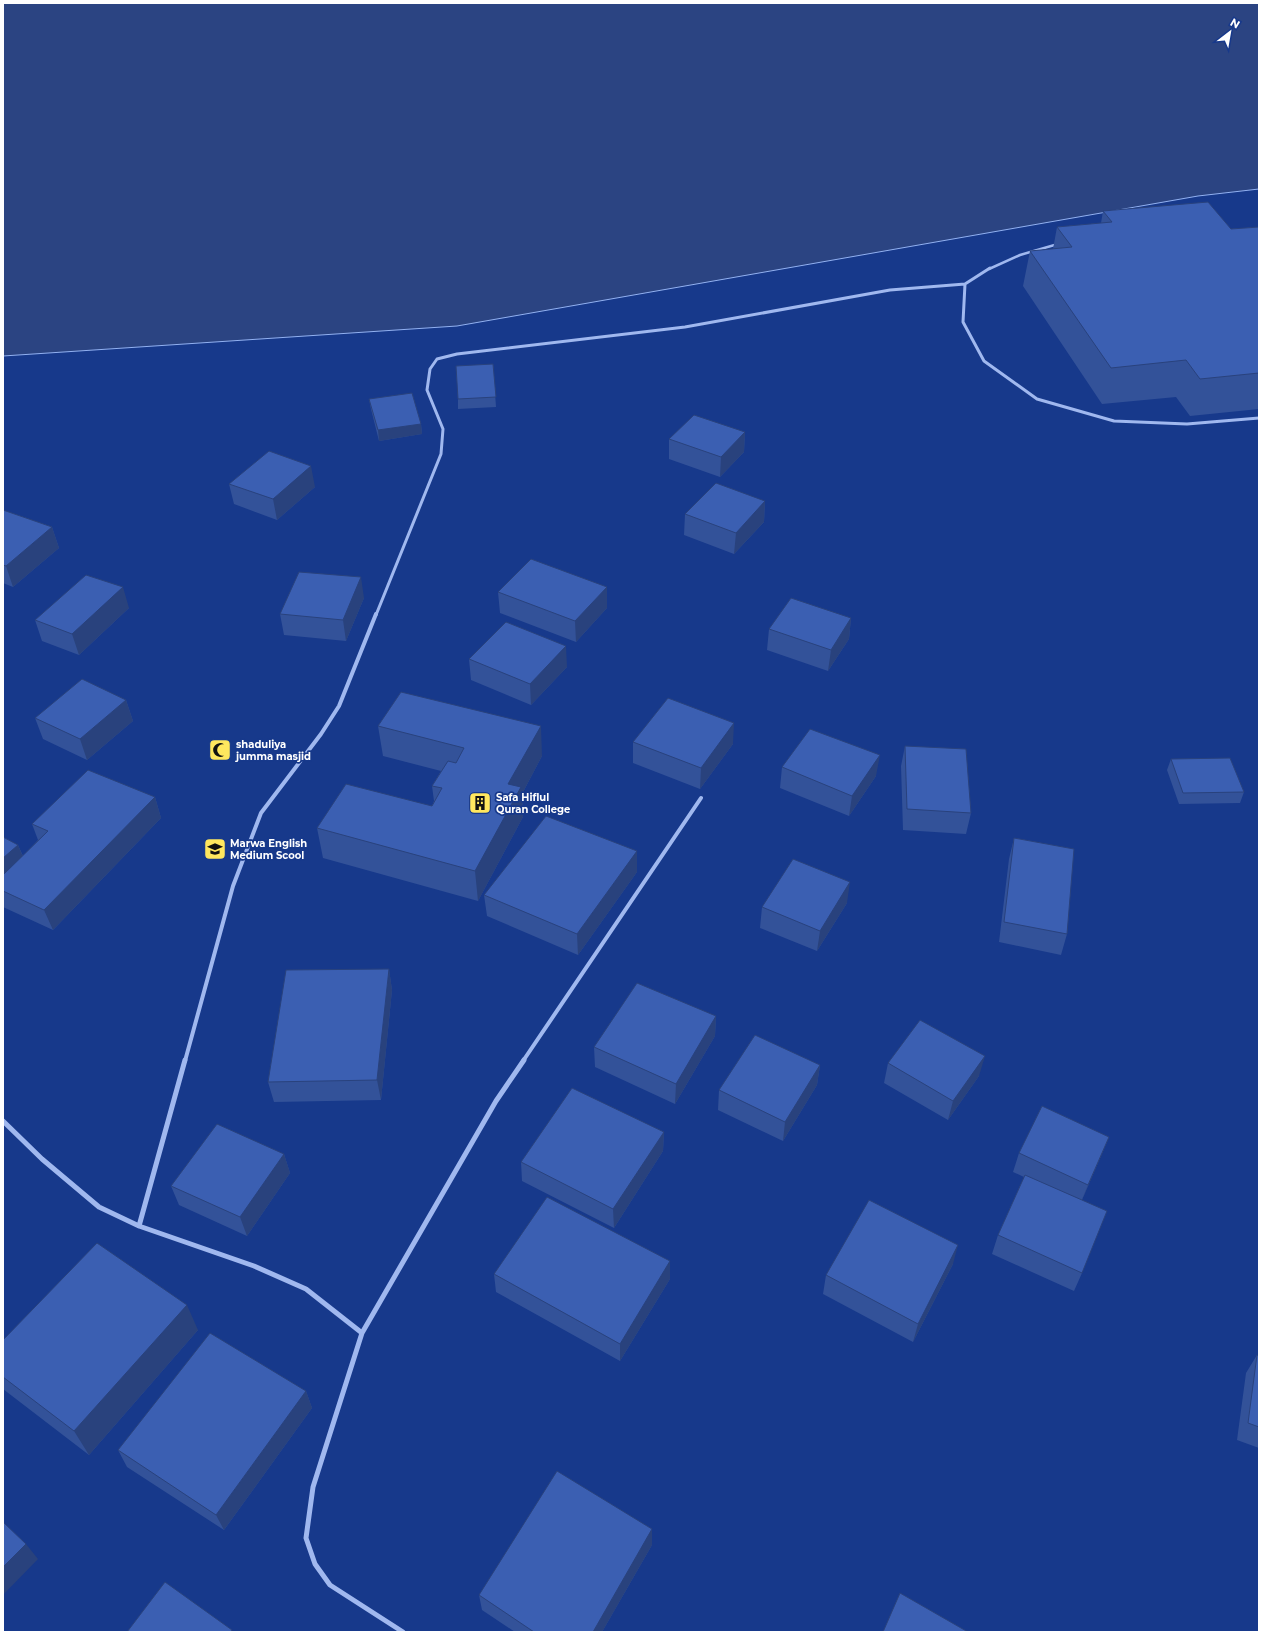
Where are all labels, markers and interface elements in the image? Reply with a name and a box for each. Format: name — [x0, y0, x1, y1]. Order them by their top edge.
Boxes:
north arrow — [1210, 12, 1250, 52]
text: N — [1228, 15, 1243, 32]
mosque icon: shaduliya jumma masjid — [207, 737, 233, 763]
place label: shaduliya jumma masjid — [235, 738, 311, 763]
building icon: Safa Hiflul Quran College — [467, 790, 493, 816]
place label: Safa Hiflul Quran College — [496, 791, 570, 816]
school or university icon: Marwa English Medium Scool — [202, 836, 228, 862]
place label: Marwa English Medium Scool — [230, 837, 307, 862]

